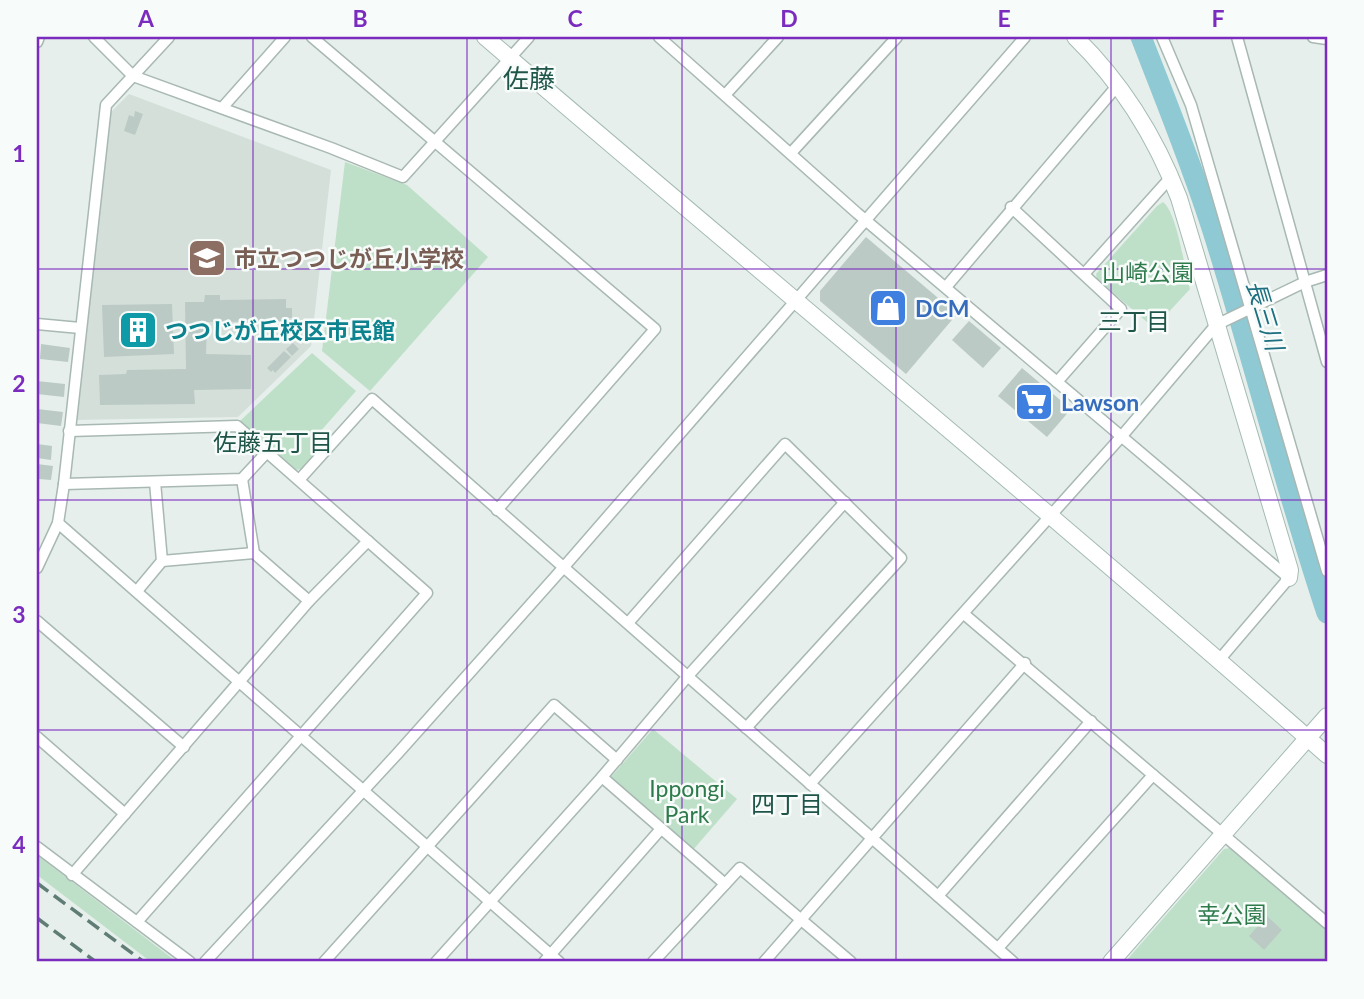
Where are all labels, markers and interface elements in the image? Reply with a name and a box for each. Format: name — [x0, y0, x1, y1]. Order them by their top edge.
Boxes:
text: A — [137, 4, 155, 32]
text: B — [352, 4, 368, 32]
text: C — [567, 4, 583, 32]
text: D — [780, 4, 798, 32]
text: E — [997, 4, 1011, 32]
text: F — [1211, 4, 1225, 32]
district label: 佐藤 — [503, 62, 555, 94]
text: 1 — [12, 139, 26, 167]
school or university icon: 市立つつじが丘小学校 — [186, 237, 228, 279]
place label: 市立つつじが丘小学校 — [234, 244, 464, 272]
park label: 山崎公園 — [1102, 258, 1194, 286]
water label: 長三川 — [1242, 276, 1291, 357]
shop icon: DCM — [867, 287, 909, 329]
place label: DCM — [915, 294, 969, 322]
district label: 三丁目 — [1098, 306, 1170, 335]
building icon: つつじが丘校区市民館 — [117, 309, 159, 351]
place label: つつじが丘校区市民館 — [165, 316, 395, 344]
text: 2 — [12, 369, 26, 397]
supermarket icon: Lawson — [1013, 381, 1055, 423]
place label: Lawson — [1061, 388, 1139, 416]
district label: 佐藤五丁目 — [213, 427, 333, 456]
text: 3 — [12, 600, 26, 628]
park label: Ippongi Park — [649, 774, 725, 828]
district label: 四丁目 — [751, 789, 823, 818]
text: 4 — [12, 830, 26, 858]
park label: 幸公園 — [1198, 900, 1267, 928]

